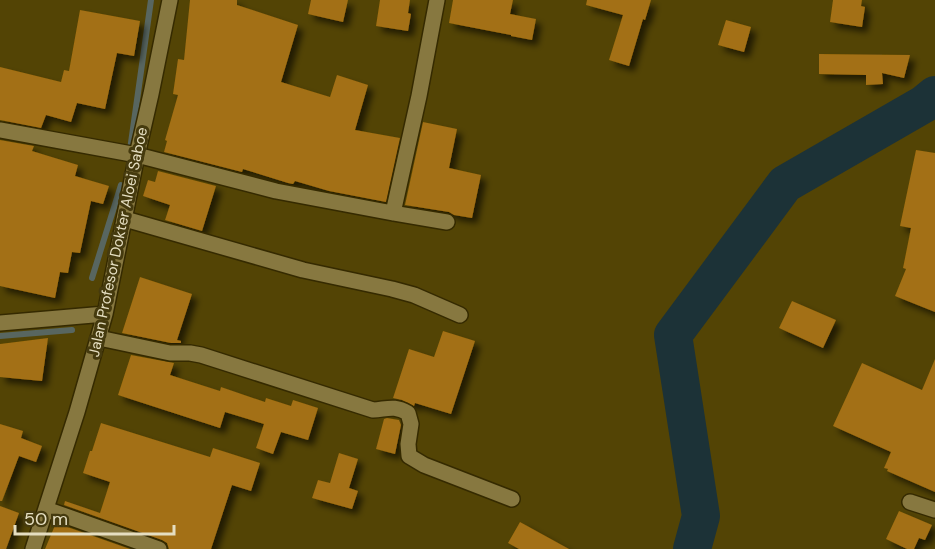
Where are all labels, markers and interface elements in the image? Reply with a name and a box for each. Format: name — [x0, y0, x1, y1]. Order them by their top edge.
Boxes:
street label: Jalan Profesor Dokter Aloei Saboe — [84, 125, 152, 359]
scale bar — [15, 498, 174, 536]
text: 50 m — [24, 507, 68, 531]

